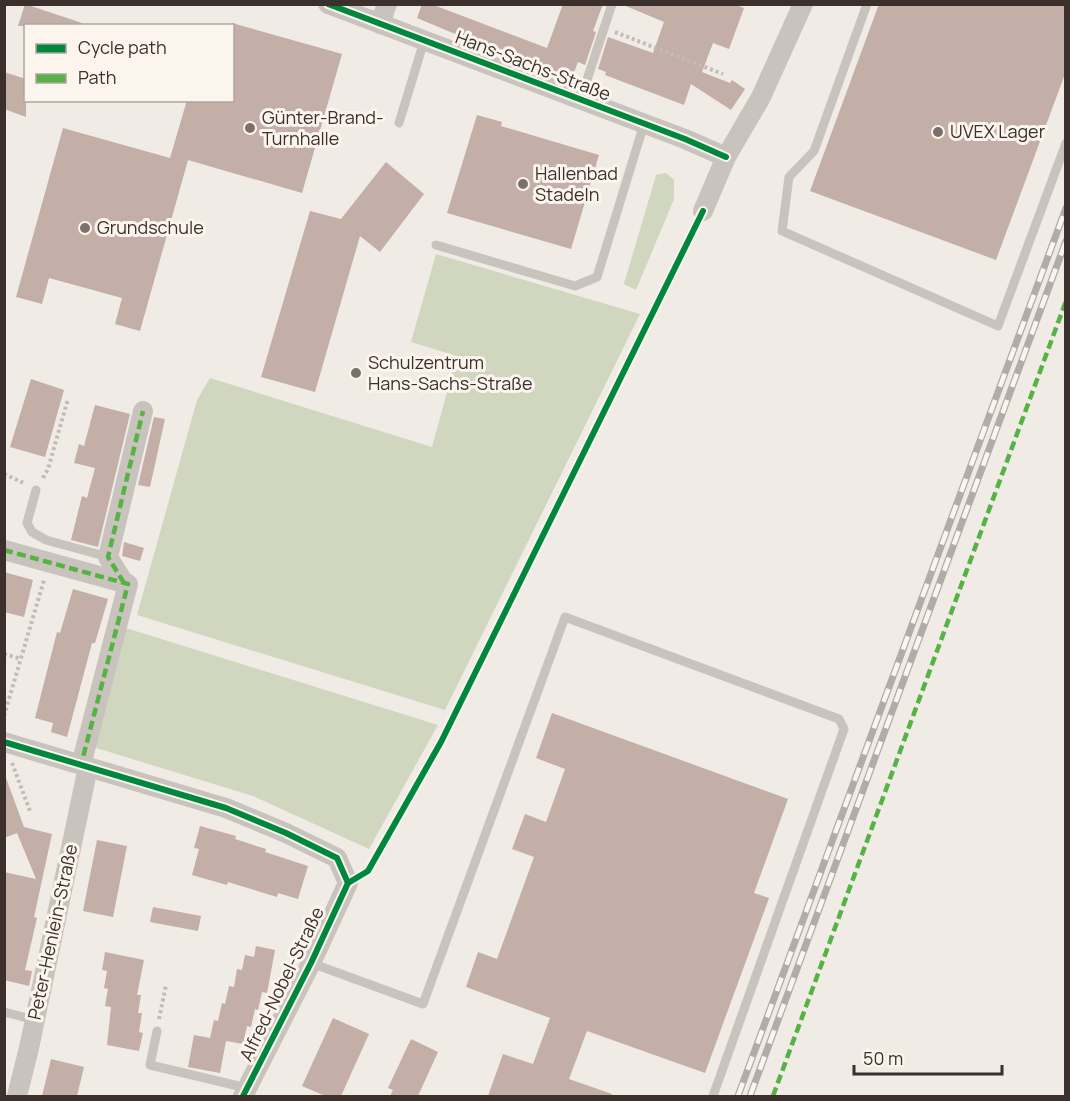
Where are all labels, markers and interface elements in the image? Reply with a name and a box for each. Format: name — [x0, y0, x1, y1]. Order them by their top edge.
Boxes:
legend — [24, 24, 234, 102]
street label: Hans-Sachs-Straße — [452, 24, 614, 106]
text: Cycle path — [78, 35, 167, 59]
text: Path — [78, 65, 116, 89]
place label: Günter-Brand- Turnhalle — [262, 105, 384, 150]
place label: UVEX Lager — [950, 119, 1046, 143]
marker: Günter-Brand- Turnhalle — [243, 121, 257, 135]
marker: UVEX Lager — [931, 125, 945, 139]
place label: Hallenbad Stadeln — [535, 161, 618, 206]
marker: Hallenbad Stadeln — [516, 177, 530, 191]
place label: Grundschule — [97, 215, 204, 239]
marker: Grundschule — [78, 221, 92, 235]
place label: Schulzentrum Hans-Sachs-Straße — [368, 350, 533, 395]
marker: Schulzentrum Hans-Sachs-Straße — [349, 366, 363, 380]
street label: Peter-Henlein-Straße — [22, 842, 82, 1022]
street label: Alfred-Nobel-Straße — [233, 902, 329, 1065]
scale bar — [854, 1038, 1002, 1076]
text: 50 m — [863, 1046, 903, 1070]

